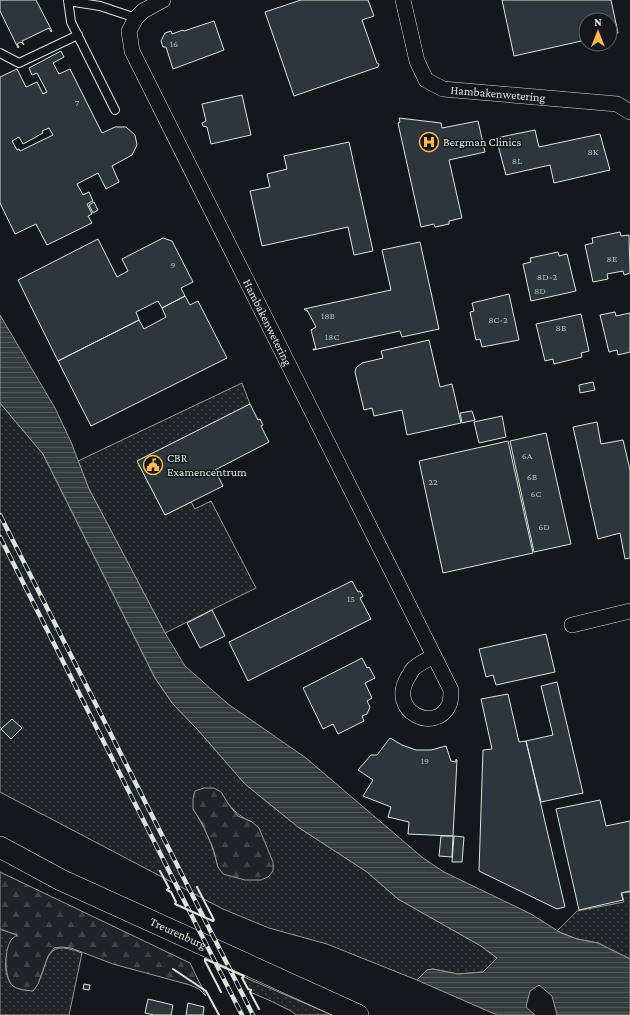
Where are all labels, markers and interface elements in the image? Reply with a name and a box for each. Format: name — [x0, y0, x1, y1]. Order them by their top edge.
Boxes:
north arrow — [578, 12, 618, 52]
text: N — [594, 16, 602, 28]
house number: 16 — [170, 38, 178, 49]
street label: Hambakenwetering — [450, 83, 546, 105]
house number: 7 — [75, 97, 80, 108]
hospital icon: Bergman Clinics — [418, 131, 440, 153]
place label: Bergman Clinics — [443, 135, 522, 149]
house number: 8K — [587, 146, 599, 157]
house number: 8L — [512, 155, 522, 166]
house number: 8E — [607, 253, 618, 264]
house number: 9 — [170, 259, 176, 270]
house number: 8D-2 — [537, 271, 557, 282]
street label: Hambakenwetering — [240, 277, 295, 368]
house number: 8D — [534, 285, 546, 296]
house number: 18B — [321, 310, 336, 321]
house number: 8C-2 — [488, 314, 508, 325]
house number: 8B — [556, 322, 567, 333]
house number: 18C — [325, 331, 339, 342]
house number: 6A — [522, 450, 533, 461]
place label: CBR Examencentrum — [167, 451, 247, 479]
public building icon: CBR Examencentrum — [142, 454, 164, 476]
house number: 6B — [527, 471, 538, 482]
house number: 22 — [428, 476, 438, 487]
house number: 6C — [531, 488, 542, 499]
house number: 6D — [538, 521, 550, 532]
house number: 15 — [347, 593, 355, 604]
house number: 19 — [421, 755, 429, 766]
street label: Treurenburg — [148, 914, 209, 952]

